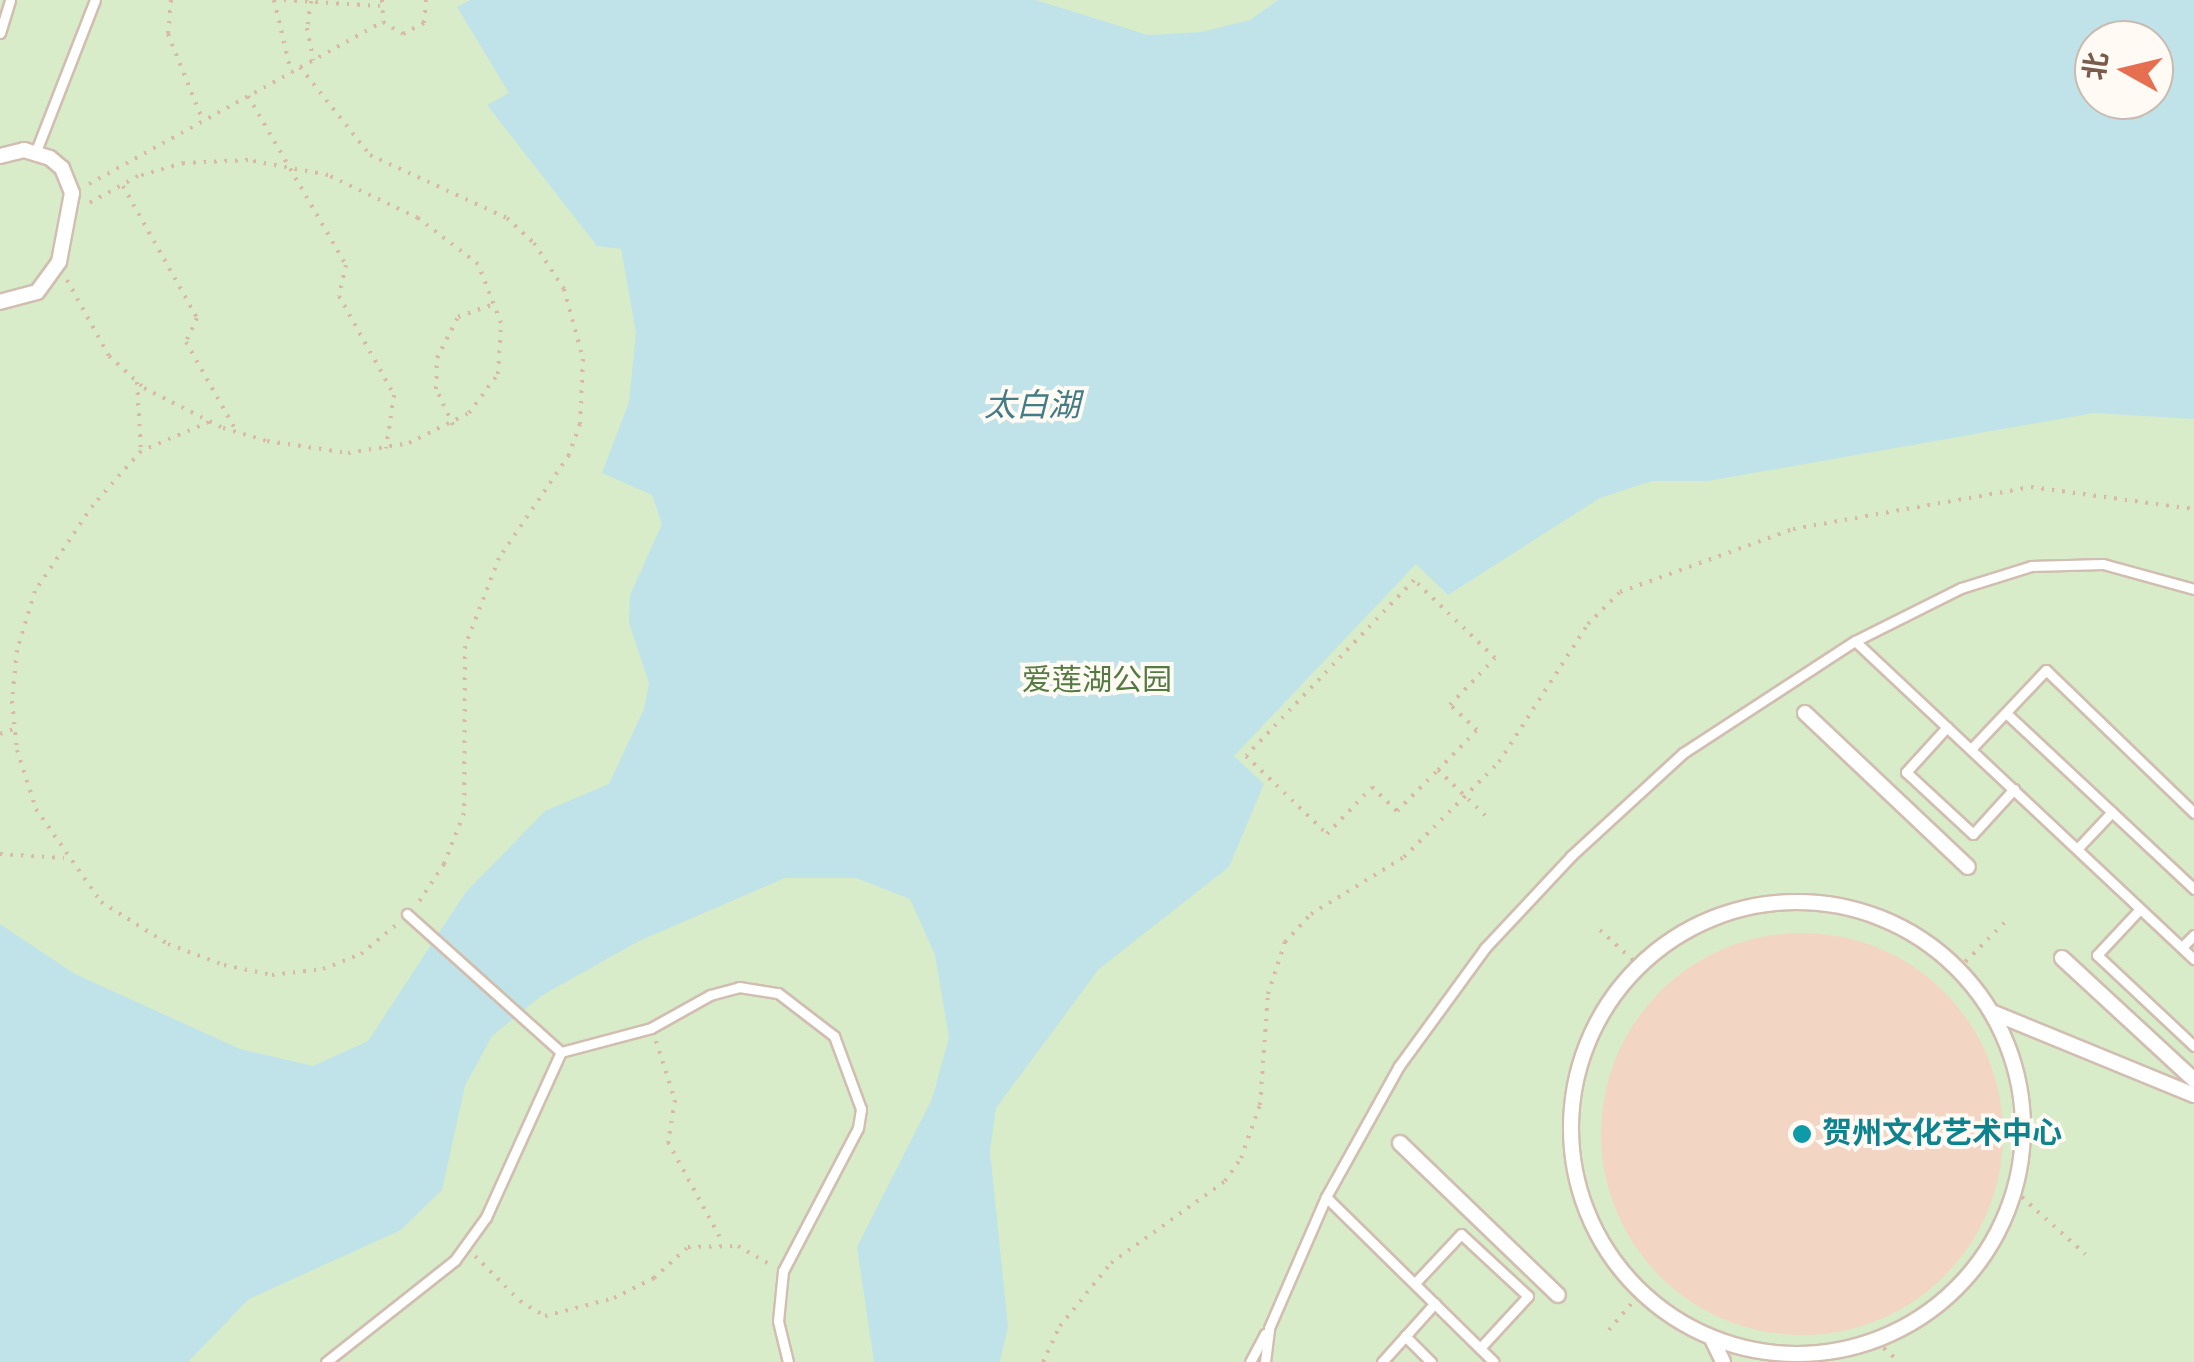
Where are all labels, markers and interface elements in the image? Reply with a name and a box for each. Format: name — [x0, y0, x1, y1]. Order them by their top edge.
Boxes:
north arrow — [2074, 20, 2174, 120]
text: 北 — [2077, 50, 2115, 82]
water label: 太白湖 — [984, 387, 1080, 425]
park label: 爱莲湖公园 — [1022, 663, 1172, 699]
place label: 贺州文化艺术中心 — [1822, 1116, 2062, 1152]
marker: 贺州文化艺术中心 — [1791, 1123, 1813, 1145]

